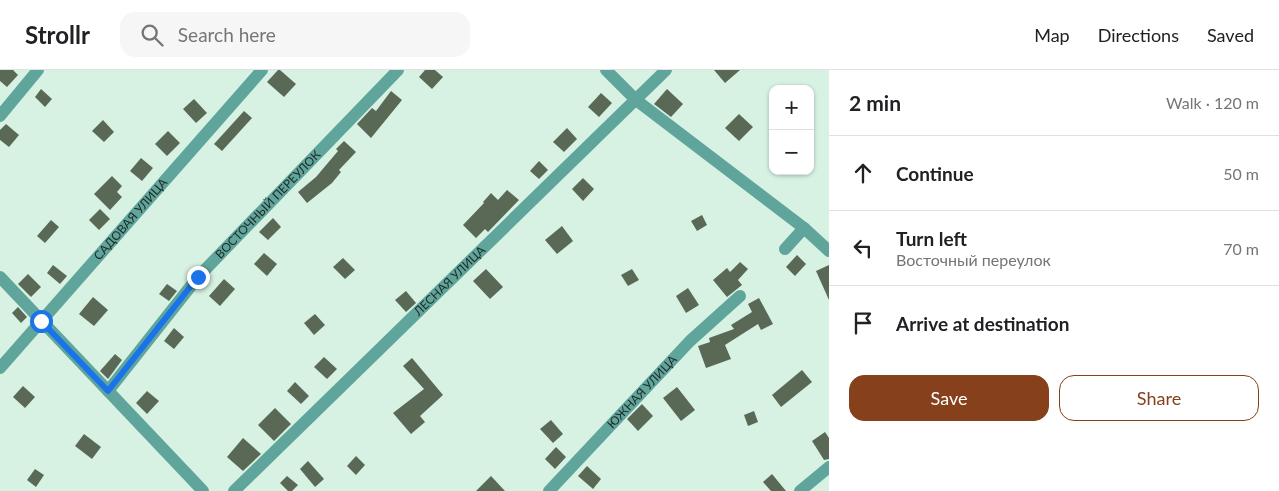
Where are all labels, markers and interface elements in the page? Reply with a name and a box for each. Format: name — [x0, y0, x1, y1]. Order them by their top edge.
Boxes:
search box — [120, 12, 470, 57]
text: Strollr — [25, 20, 90, 49]
icon: search — [138, 21, 166, 49]
text: Search here — [178, 23, 276, 46]
text: Map — [1034, 24, 1070, 46]
text: Directions — [1098, 24, 1179, 46]
text: Saved — [1207, 24, 1254, 46]
map controls — [769, 85, 814, 175]
button: + — [769, 85, 814, 130]
text: 2 min — [849, 90, 901, 115]
text: Walk · 120 m — [1166, 93, 1259, 112]
button: − — [769, 130, 814, 175]
street label: ВОСТОЧНЫЙ ПЕРЕУЛОК — [212, 147, 323, 262]
icon: ahead — [849, 159, 877, 187]
text: Continue — [896, 162, 974, 185]
text: 50 m — [1223, 164, 1259, 183]
street label: САДОВАЯ УЛИЦА — [90, 174, 171, 263]
text: Turn left — [896, 227, 967, 250]
icon: left — [849, 234, 877, 262]
text: 70 m — [1223, 239, 1259, 258]
street label: ЛЕСНАЯ УЛИЦА — [410, 242, 489, 319]
text: Восточный переулок — [896, 250, 1051, 269]
route end — [187, 266, 210, 289]
icon: arrive — [849, 309, 877, 337]
route start — [30, 310, 53, 333]
text: Arrive at destination — [896, 312, 1069, 335]
street label: ЮЖНАЯ УЛИЦА — [604, 351, 680, 431]
button: Save — [849, 375, 1049, 421]
button: Share — [1059, 375, 1259, 421]

